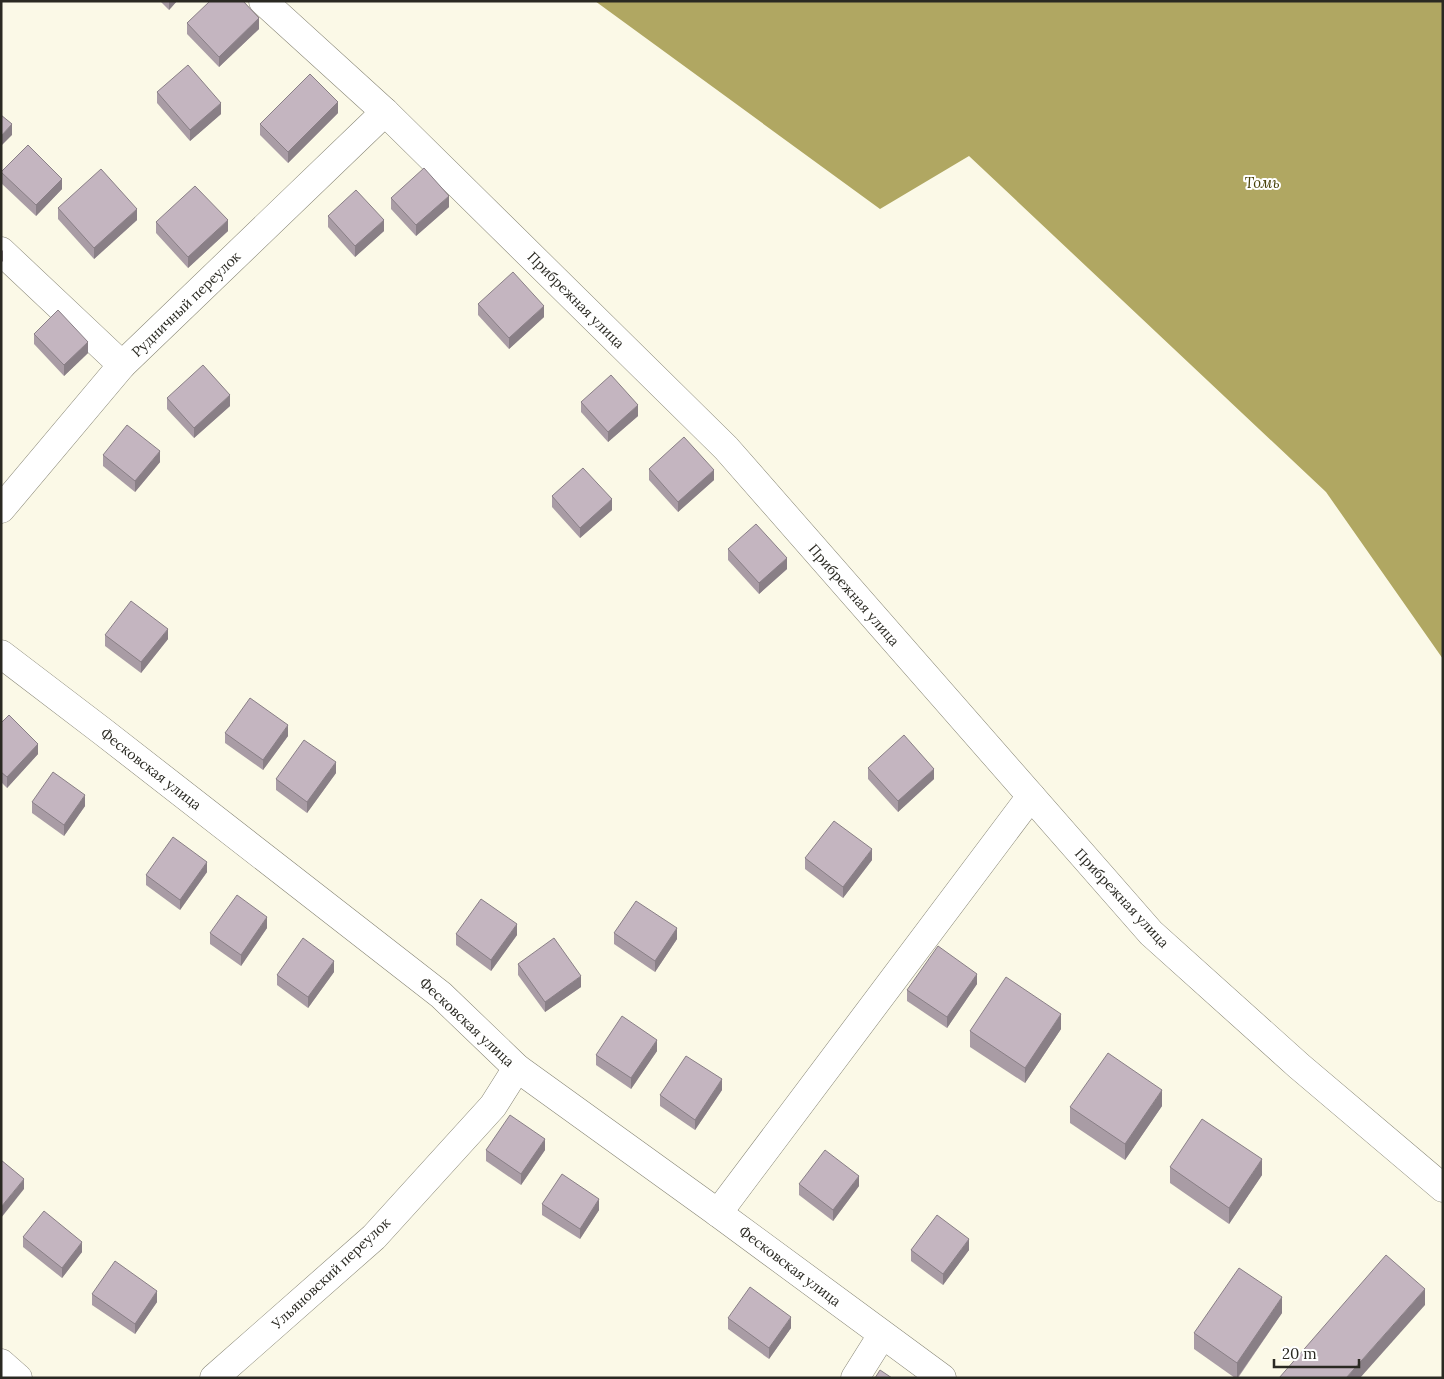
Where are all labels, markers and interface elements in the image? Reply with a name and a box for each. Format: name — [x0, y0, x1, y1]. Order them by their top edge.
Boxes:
water label: Томь — [1244, 173, 1280, 192]
street label: Рудничный переулок — [128, 247, 245, 361]
street label: Прибрежная улица — [524, 248, 628, 352]
street label: Прибрежная улица — [805, 540, 903, 650]
street label: Фесковская улица — [97, 724, 205, 814]
street label: Прибрежная улица — [1071, 844, 1173, 952]
street label: Фесковская улица — [416, 973, 518, 1071]
street label: Ульяновский переулок — [267, 1213, 394, 1333]
street label: Фесковская улица — [735, 1222, 845, 1310]
scale bar — [1274, 1336, 1359, 1368]
text: 20 m — [1282, 1344, 1317, 1363]

